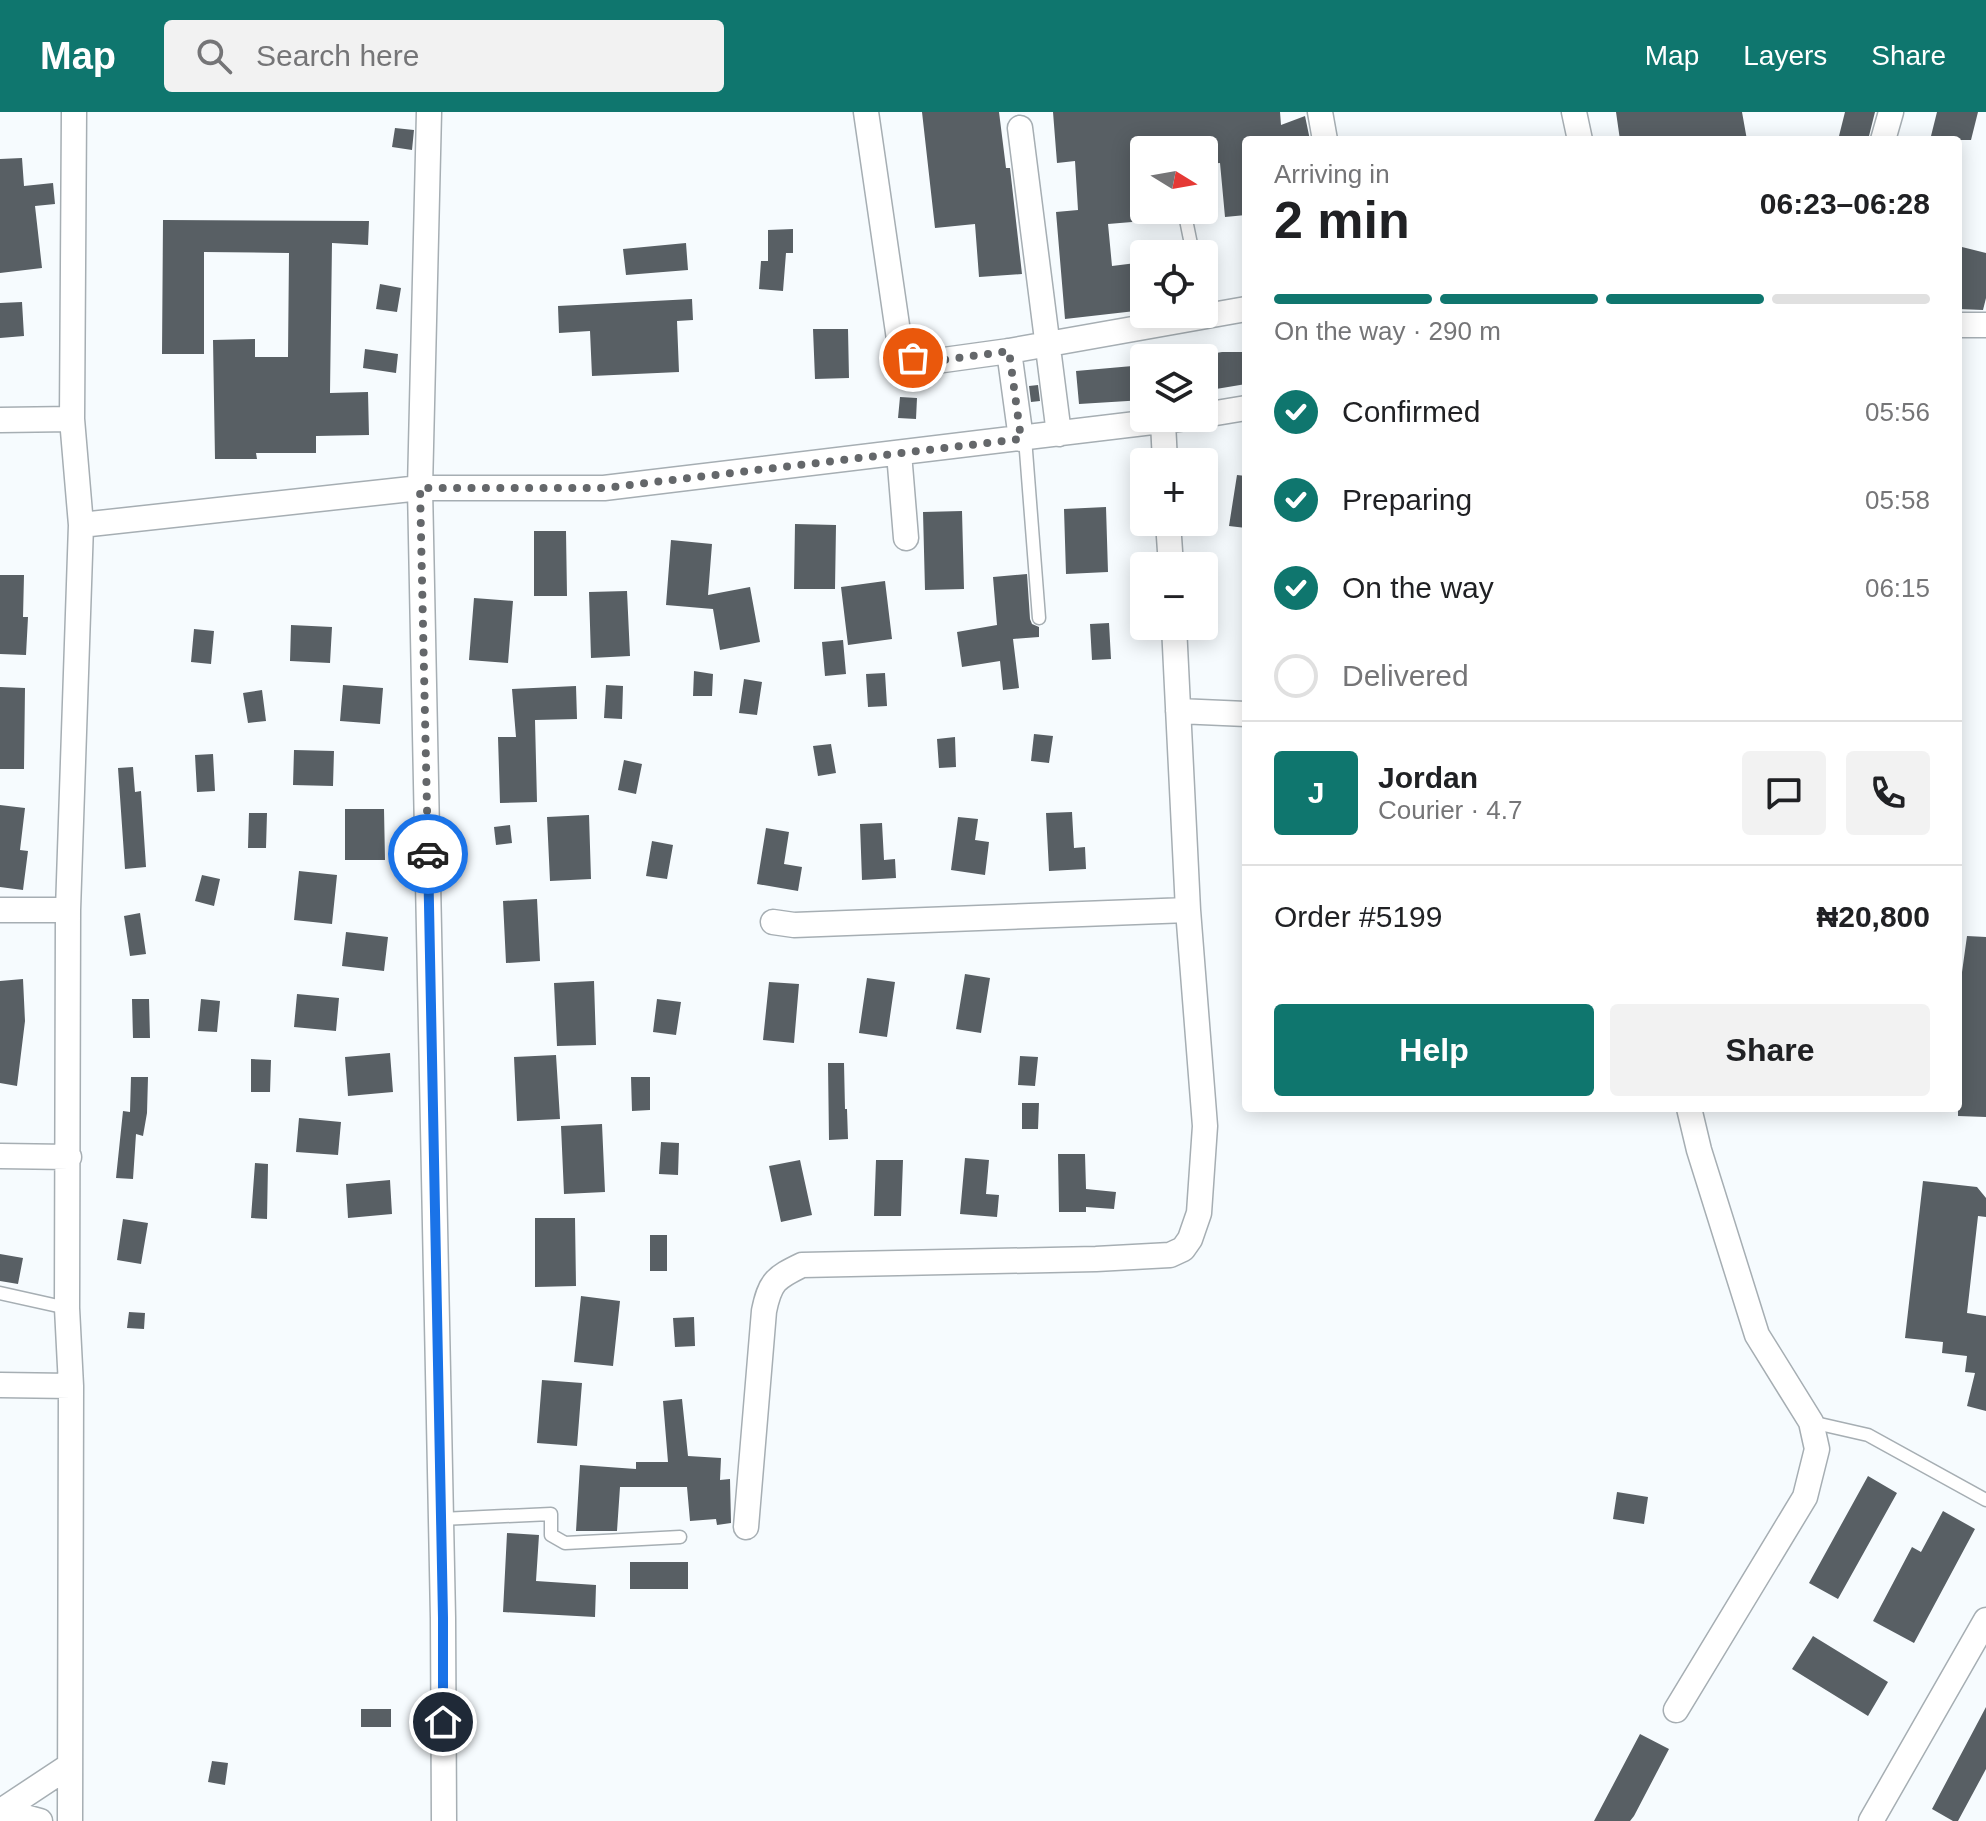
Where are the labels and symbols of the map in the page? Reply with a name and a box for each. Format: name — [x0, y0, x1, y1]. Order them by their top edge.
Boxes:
north arrow — [1130, 136, 1218, 224]
pin — [879, 324, 947, 392]
courier — [388, 814, 468, 894]
pin — [409, 1688, 477, 1756]

